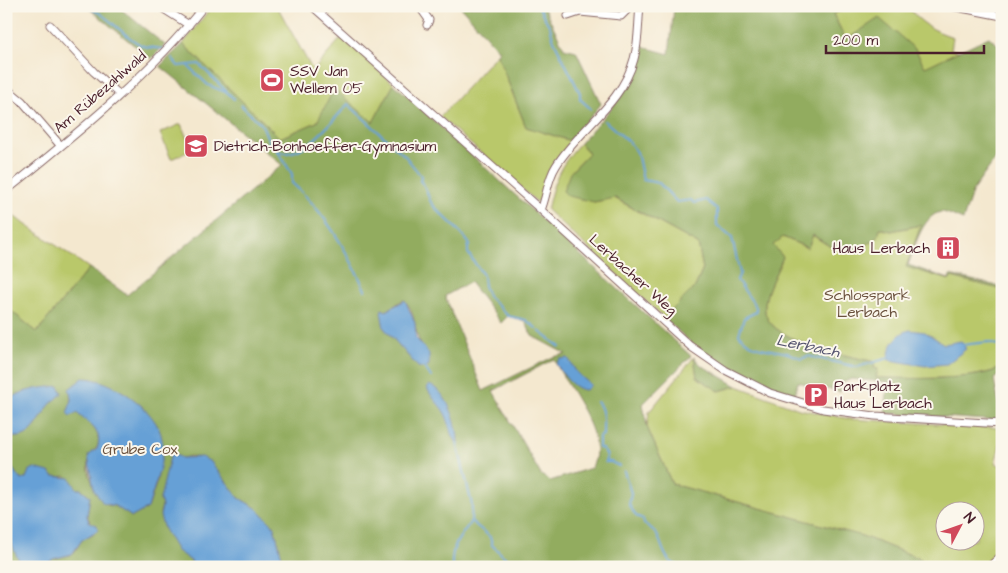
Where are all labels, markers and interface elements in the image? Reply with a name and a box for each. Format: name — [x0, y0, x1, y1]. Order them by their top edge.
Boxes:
scale bar — [826, 22, 983, 54]
text: 200 m — [833, 30, 879, 51]
street label: Am Rübezahlwald — [49, 46, 151, 138]
place label: SSV Jan Wellem 05 — [290, 61, 363, 99]
sports icon: SSV Jan Wellem 05 — [259, 67, 285, 93]
school or university icon: Dietrich-Bonhoeffer-Gymnasium — [183, 133, 209, 159]
place label: Dietrich-Bonhoeffer-Gymnasium — [214, 136, 437, 158]
street label: Lerbacher Weg — [584, 230, 682, 321]
building icon: Haus Lerbach — [935, 235, 961, 261]
place label: Haus Lerbach — [832, 238, 931, 259]
park label: Schlosspark Lerbach — [824, 285, 910, 323]
water label: Lerbach — [775, 329, 842, 363]
place label: Parkplatz Haus Lerbach — [834, 376, 932, 414]
parking icon: Parkplatz Haus Lerbach — [803, 382, 829, 408]
park label: Grube Cox — [103, 439, 178, 460]
north arrow — [936, 500, 986, 550]
text: N — [959, 508, 980, 528]

